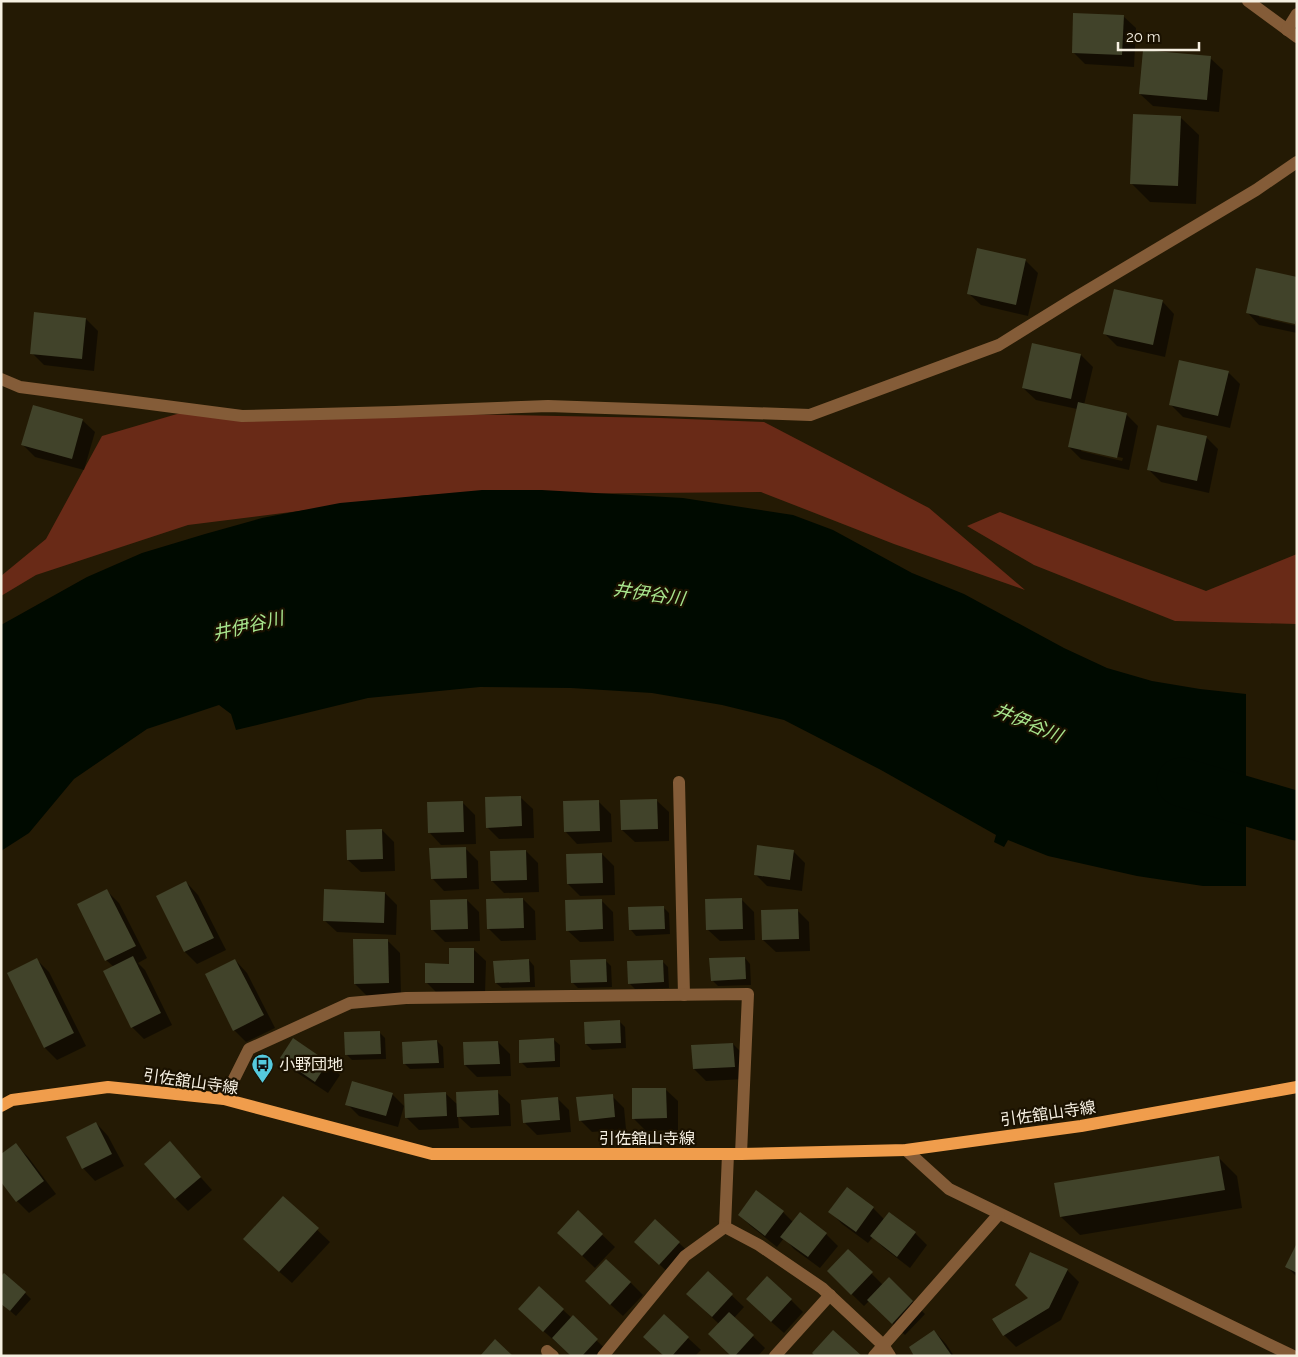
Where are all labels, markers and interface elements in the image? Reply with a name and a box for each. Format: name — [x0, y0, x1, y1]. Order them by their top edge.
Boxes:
scale bar — [1118, 20, 1199, 52]
text: 20 m — [1126, 28, 1161, 46]
water label: 井伊谷川 — [612, 578, 688, 609]
water label: 井伊谷川 — [210, 607, 287, 644]
water label: 井伊谷川 — [991, 699, 1067, 747]
bus stop icon: 小野団地 — [251, 1052, 275, 1083]
place label: 小野団地 — [279, 1055, 343, 1074]
street label: 引佐舘山寺線 — [142, 1065, 240, 1098]
street label: 引佐舘山寺線 — [999, 1097, 1097, 1130]
street label: 引佐舘山寺線 — [599, 1129, 695, 1148]

